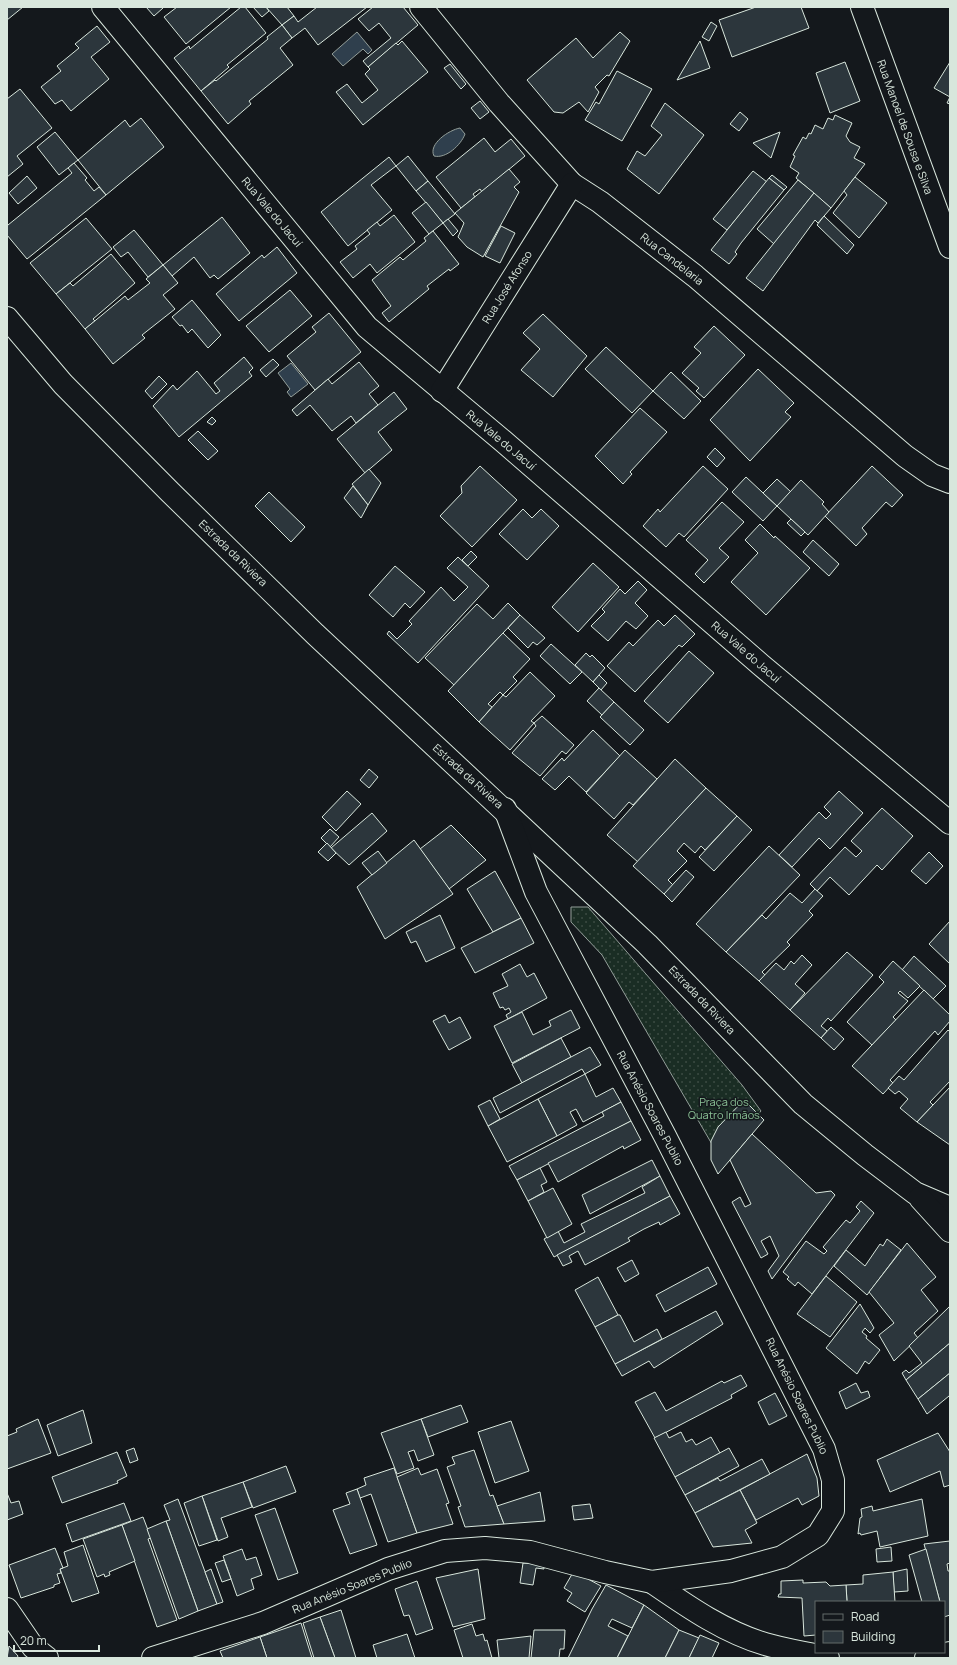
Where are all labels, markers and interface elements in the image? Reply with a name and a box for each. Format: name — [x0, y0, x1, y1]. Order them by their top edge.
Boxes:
street label: Rua Manoel de Sousa e Silva — [874, 57, 937, 196]
street label: Rua Vale do Jacuí — [239, 174, 306, 250]
street label: Rua Candelaria — [638, 229, 707, 288]
street label: Rua José Afonso — [478, 247, 535, 326]
street label: Rua Vale do Jacuí — [463, 406, 540, 474]
street label: Estrada da Riviera — [196, 516, 271, 589]
street label: Rua Vale do Jacuí — [709, 617, 784, 686]
street label: Estrada da Riviera — [430, 740, 507, 811]
street label: Estrada da Riviera — [666, 962, 739, 1037]
street label: Rua Anésio Soares Publio — [614, 1048, 687, 1168]
park label: Praça dos Quatro Irmãos — [688, 1094, 760, 1122]
street label: Rua Anésio Soares Publio — [763, 1335, 832, 1457]
street label: Rua Anésio Soares Publio — [290, 1554, 414, 1616]
legend — [815, 1601, 945, 1653]
text: Road — [851, 1608, 879, 1625]
scale bar — [14, 1627, 99, 1653]
text: Building — [851, 1628, 895, 1645]
text: 20 m — [20, 1632, 47, 1649]

